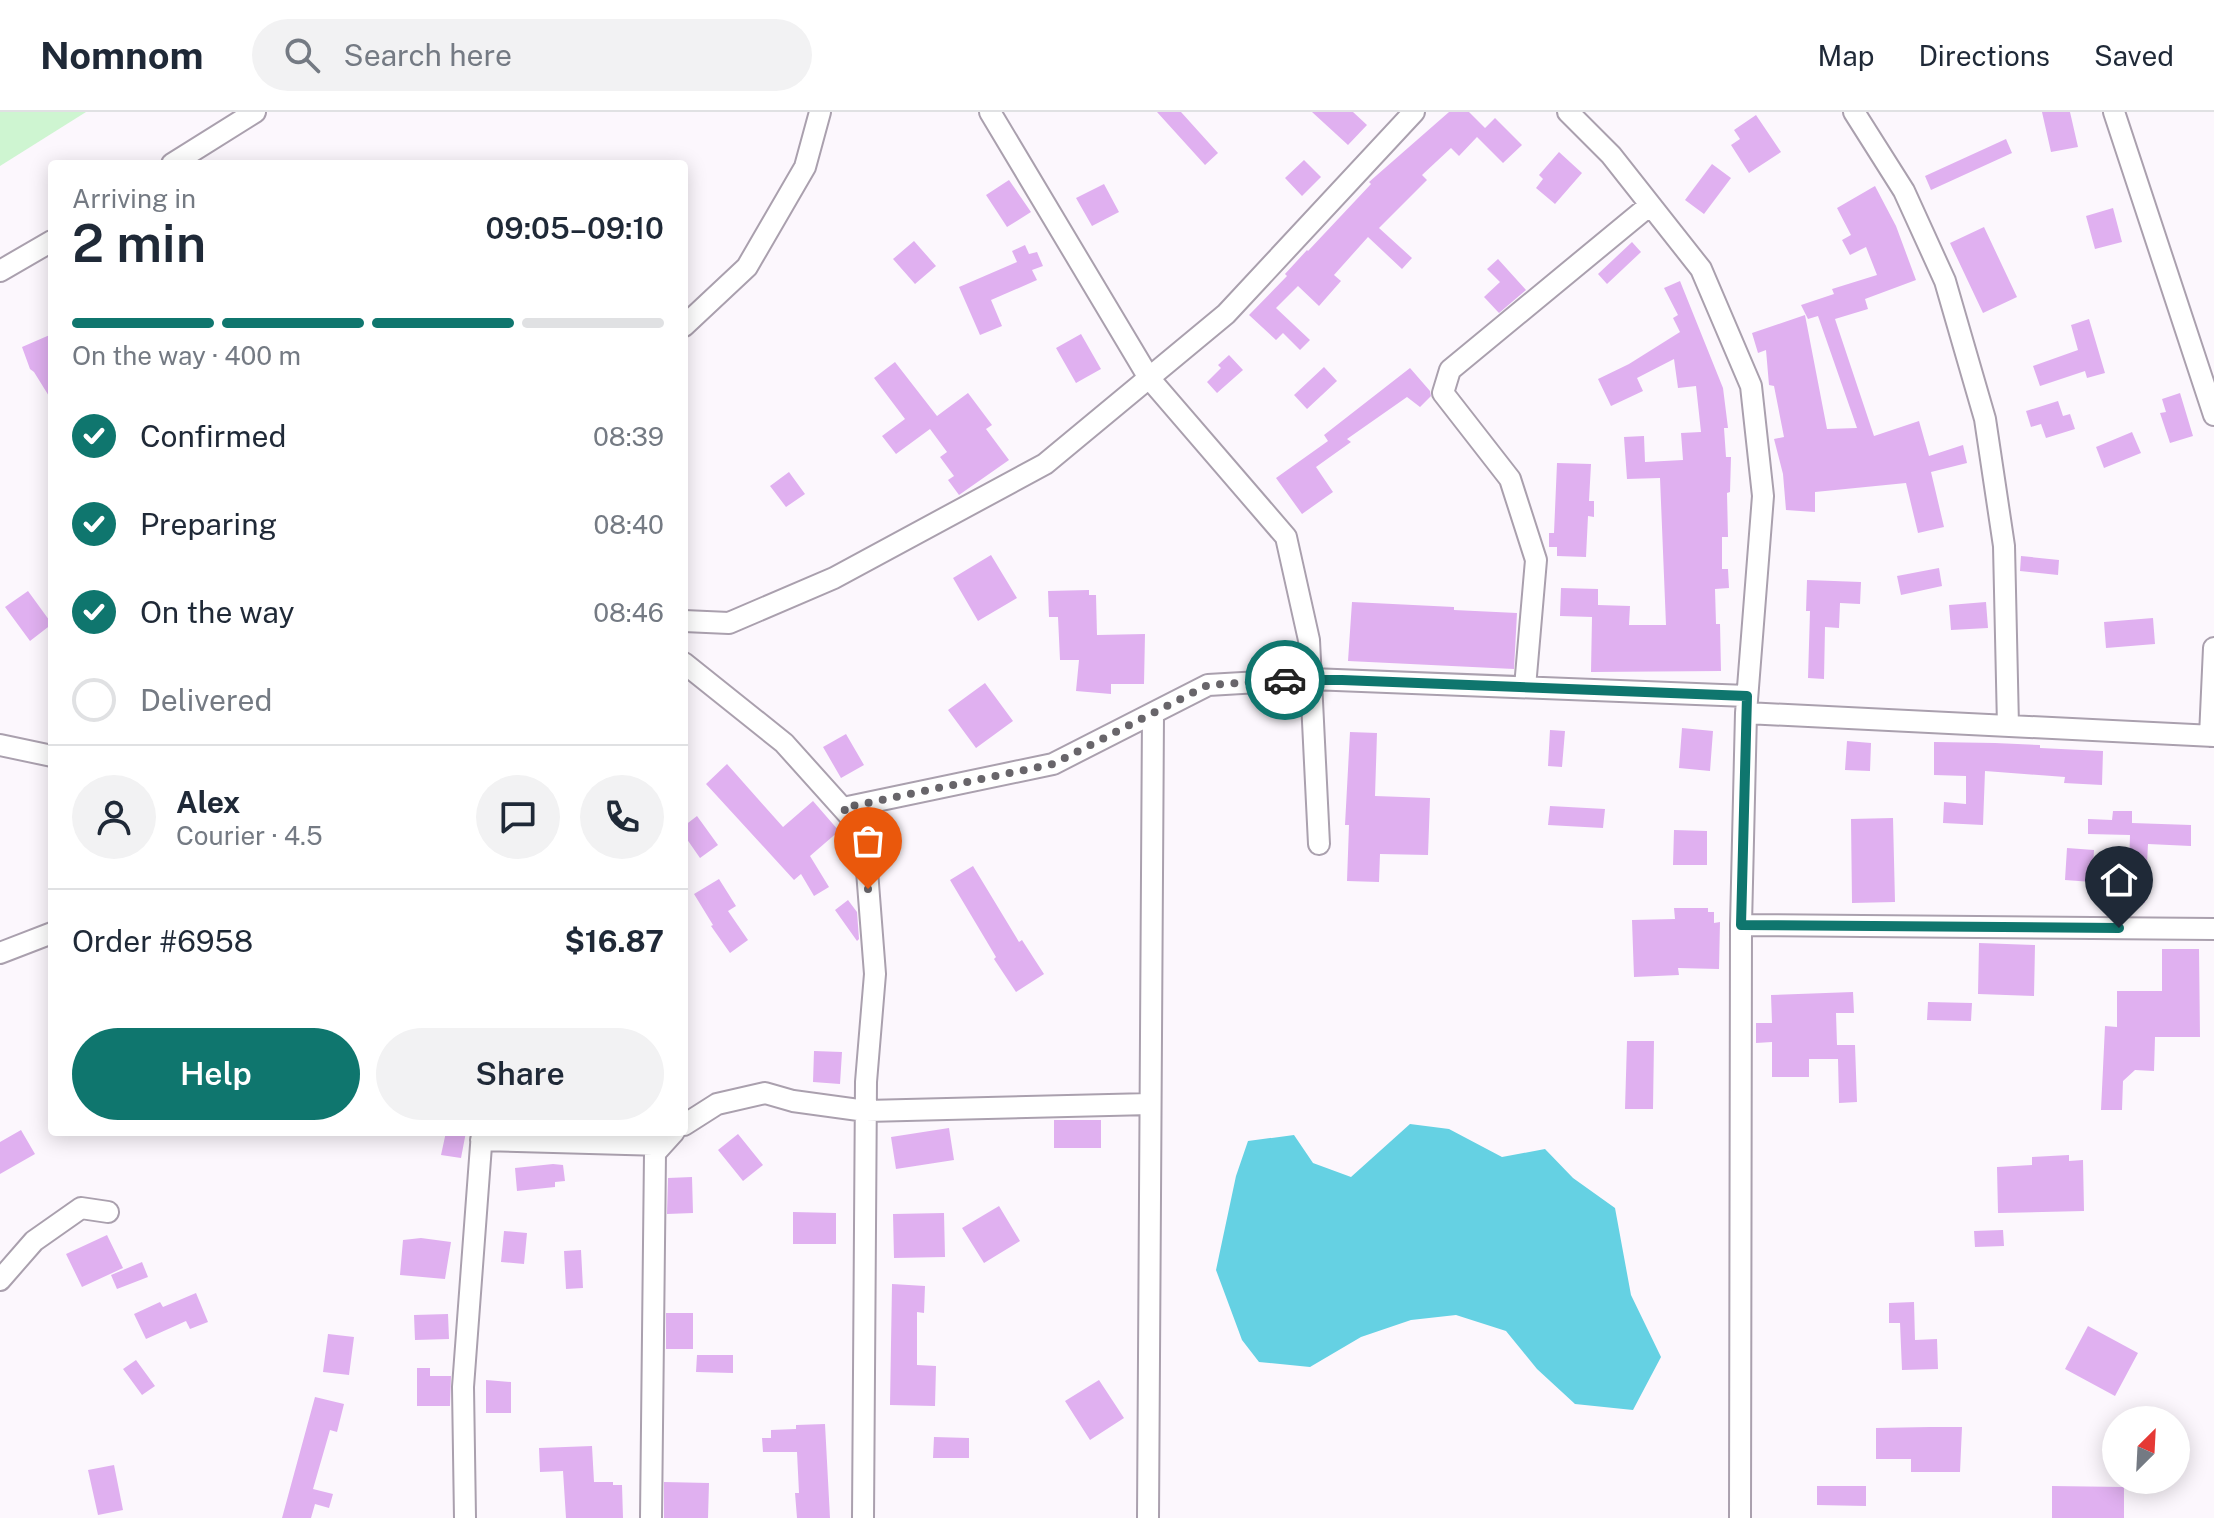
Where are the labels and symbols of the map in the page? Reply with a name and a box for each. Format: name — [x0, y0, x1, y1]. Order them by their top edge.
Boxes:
courier — [1245, 640, 1325, 720]
pin — [834, 807, 902, 889]
pin — [2085, 846, 2153, 928]
north arrow — [2102, 1406, 2190, 1494]

